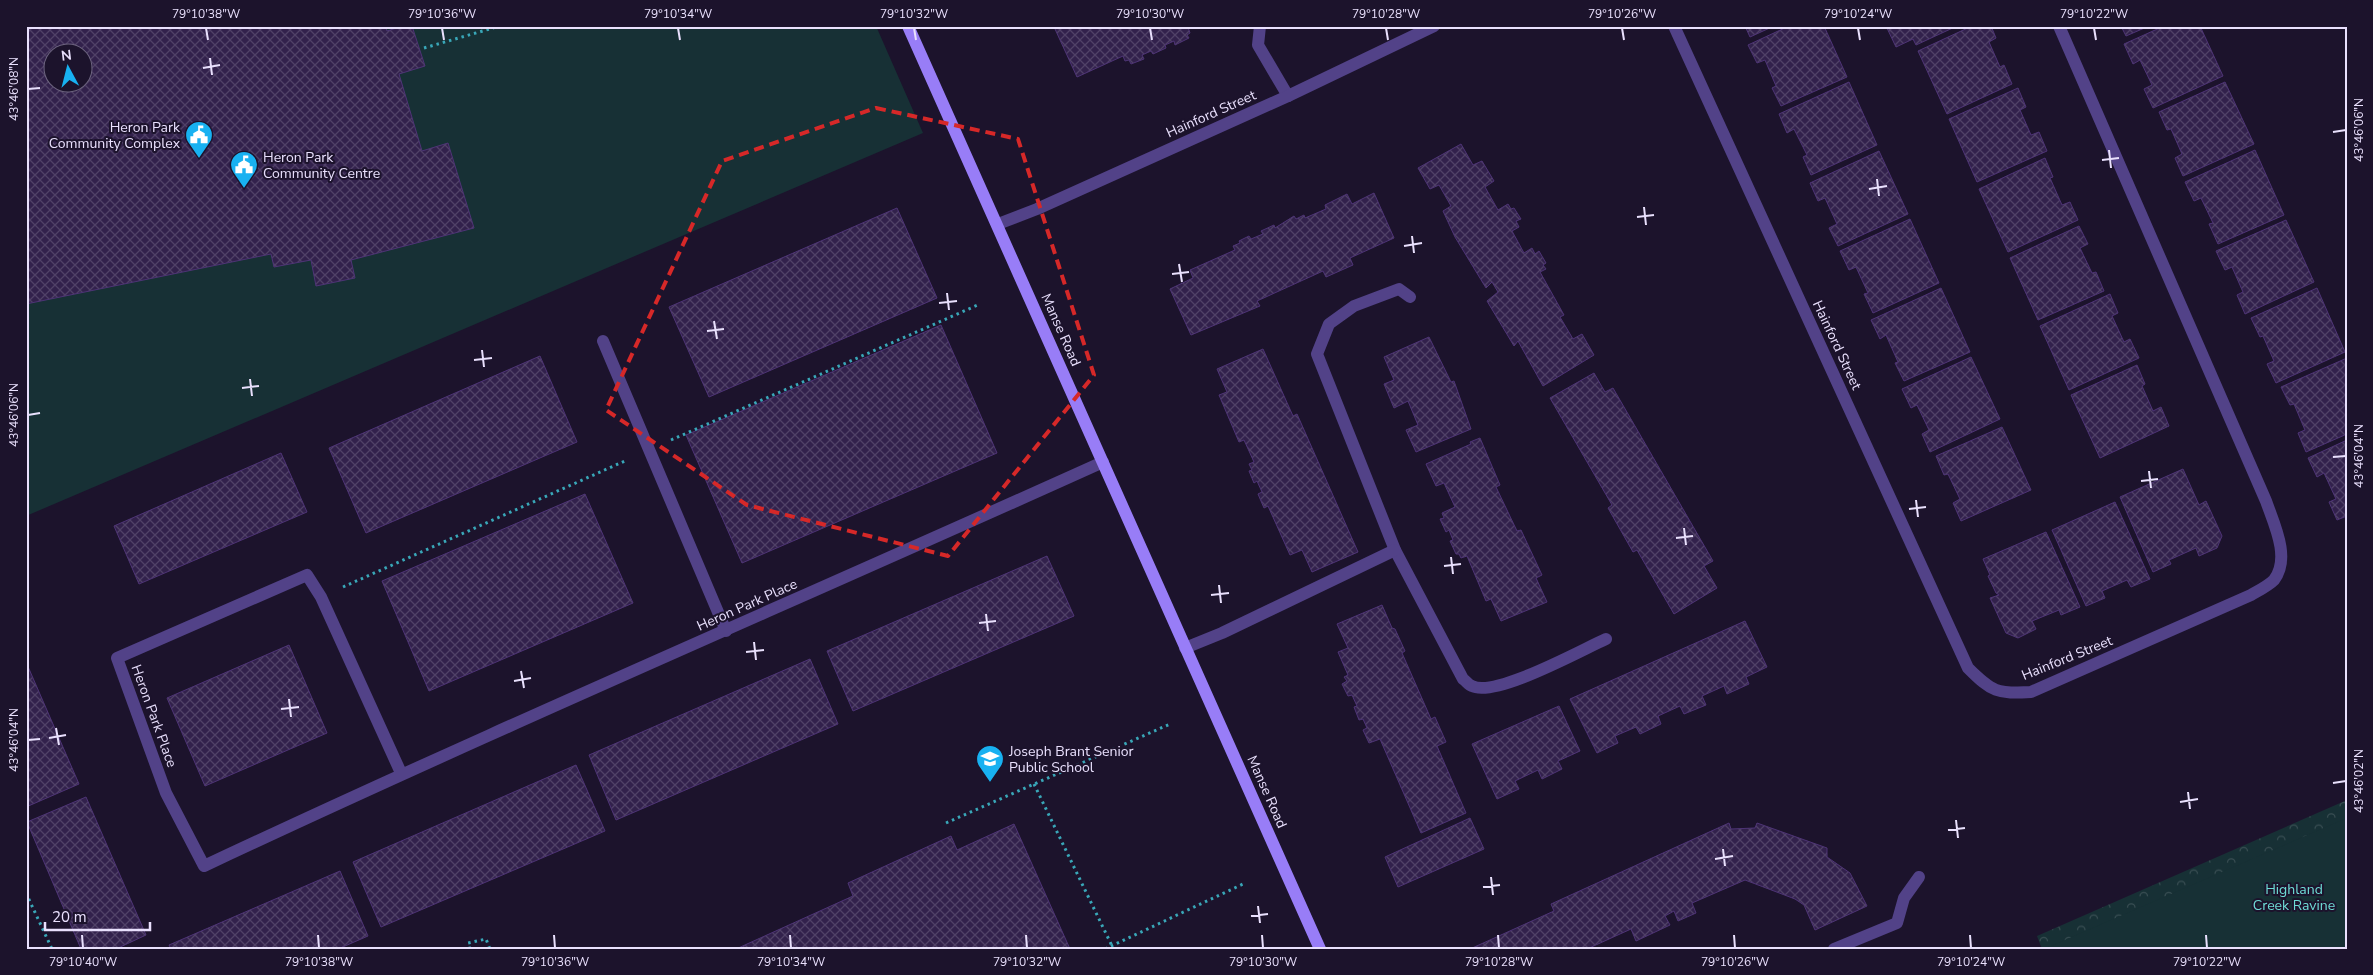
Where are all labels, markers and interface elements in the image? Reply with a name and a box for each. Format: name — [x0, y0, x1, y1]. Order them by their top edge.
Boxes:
text: 79°10'38"W — [172, 6, 240, 22]
text: 79°10'36"W — [408, 6, 476, 22]
text: 79°10'34"W — [644, 6, 712, 22]
text: 79°10'32"W — [880, 6, 948, 22]
text: 79°10'30"W — [1116, 6, 1184, 22]
text: 79°10'28"W — [1352, 6, 1420, 22]
text: 79°10'26"W — [1588, 6, 1656, 22]
text: 79°10'24"W — [1824, 6, 1892, 22]
text: 79°10'22"W — [2060, 6, 2128, 22]
north arrow — [42, 42, 92, 92]
text: N — [60, 46, 73, 66]
text: 43°46'08"N — [6, 57, 22, 121]
street label: Hainford Street — [1163, 86, 1259, 142]
text: 43°46'06"N — [2351, 98, 2367, 162]
place label: Heron Park Community Complex — [49, 118, 181, 153]
public building icon: Heron Park Community Complex — [184, 120, 214, 159]
place label: Heron Park Community Centre — [263, 148, 380, 183]
public building icon: Heron Park Community Centre — [229, 150, 259, 189]
street label: Manse Road — [1037, 291, 1085, 369]
street label: Hainford Street — [1808, 297, 1866, 393]
text: 43°46'06"N — [6, 383, 22, 447]
text: 43°46'04"N — [2351, 424, 2367, 488]
street label: Heron Park Place — [694, 574, 800, 636]
street label: Hainford Street — [2019, 631, 2115, 685]
street label: Heron Park Place — [127, 662, 181, 770]
text: 43°46'04"N — [6, 708, 22, 772]
place label: Joseph Brant Senior Public School — [1008, 742, 1134, 777]
school or university icon: Joseph Brant Senior Public School — [975, 744, 1005, 783]
text: 43°46'02"N — [2351, 749, 2367, 813]
street label: Manse Road — [1243, 753, 1291, 831]
park label: Highland Creek Ravine — [2253, 880, 2335, 915]
scale bar — [45, 900, 150, 932]
text: 20 m — [52, 907, 87, 927]
text: 79°10'40"W — [49, 954, 117, 970]
text: 79°10'38"W — [285, 954, 353, 970]
text: 79°10'36"W — [521, 954, 589, 970]
text: 79°10'34"W — [757, 954, 825, 970]
text: 79°10'32"W — [993, 954, 1061, 970]
text: 79°10'30"W — [1229, 954, 1297, 970]
text: 79°10'28"W — [1465, 954, 1533, 970]
text: 79°10'26"W — [1701, 954, 1769, 970]
text: 79°10'24"W — [1937, 954, 2005, 970]
text: 79°10'22"W — [2173, 954, 2241, 970]

